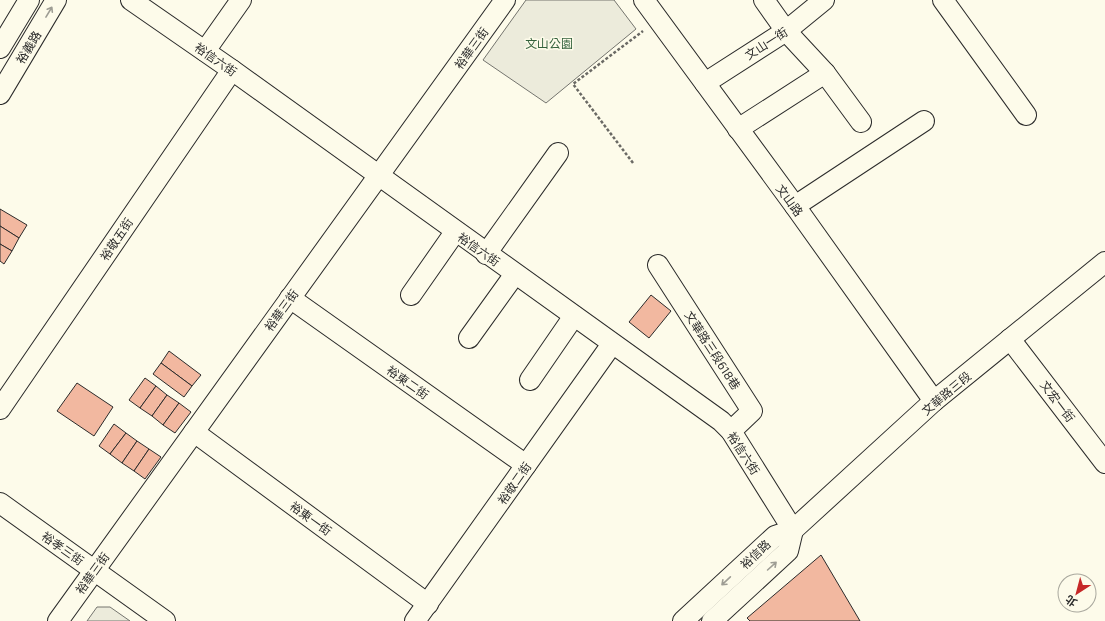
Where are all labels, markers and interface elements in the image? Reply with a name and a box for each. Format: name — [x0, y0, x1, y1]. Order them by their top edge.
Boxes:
one-way arrow — [45, 7, 53, 18]
street label: 裕華三街 — [451, 24, 491, 72]
street label: 文山一街 — [742, 24, 790, 62]
street label: 裕義路 — [13, 28, 43, 66]
park label: 文山公園 — [525, 36, 573, 50]
street label: 裕信六街 — [192, 39, 240, 79]
street label: 文山路 — [774, 181, 806, 219]
street label: 裕敬五街 — [97, 215, 135, 263]
street label: 裕信六街 — [455, 229, 503, 269]
street label: 裕華三街 — [261, 286, 301, 334]
street label: 文華路三段618巷 — [682, 308, 744, 392]
street label: 裕東二街 — [384, 362, 432, 402]
street label: 文華路三段 — [919, 368, 973, 418]
street label: 文宏一街 — [1038, 378, 1078, 424]
street label: 裕信六街 — [725, 429, 763, 477]
street label: 裕敬二街 — [494, 459, 534, 507]
street label: 裕東一街 — [287, 498, 335, 538]
street label: 裕孝三街 — [39, 528, 87, 568]
street label: 裕信路 — [737, 537, 773, 571]
street label: 裕華三街 — [72, 549, 112, 597]
one-way arrow — [767, 562, 777, 571]
north arrow — [1057, 573, 1097, 613]
one-way arrow — [721, 577, 731, 586]
text: 北 — [1063, 593, 1079, 610]

